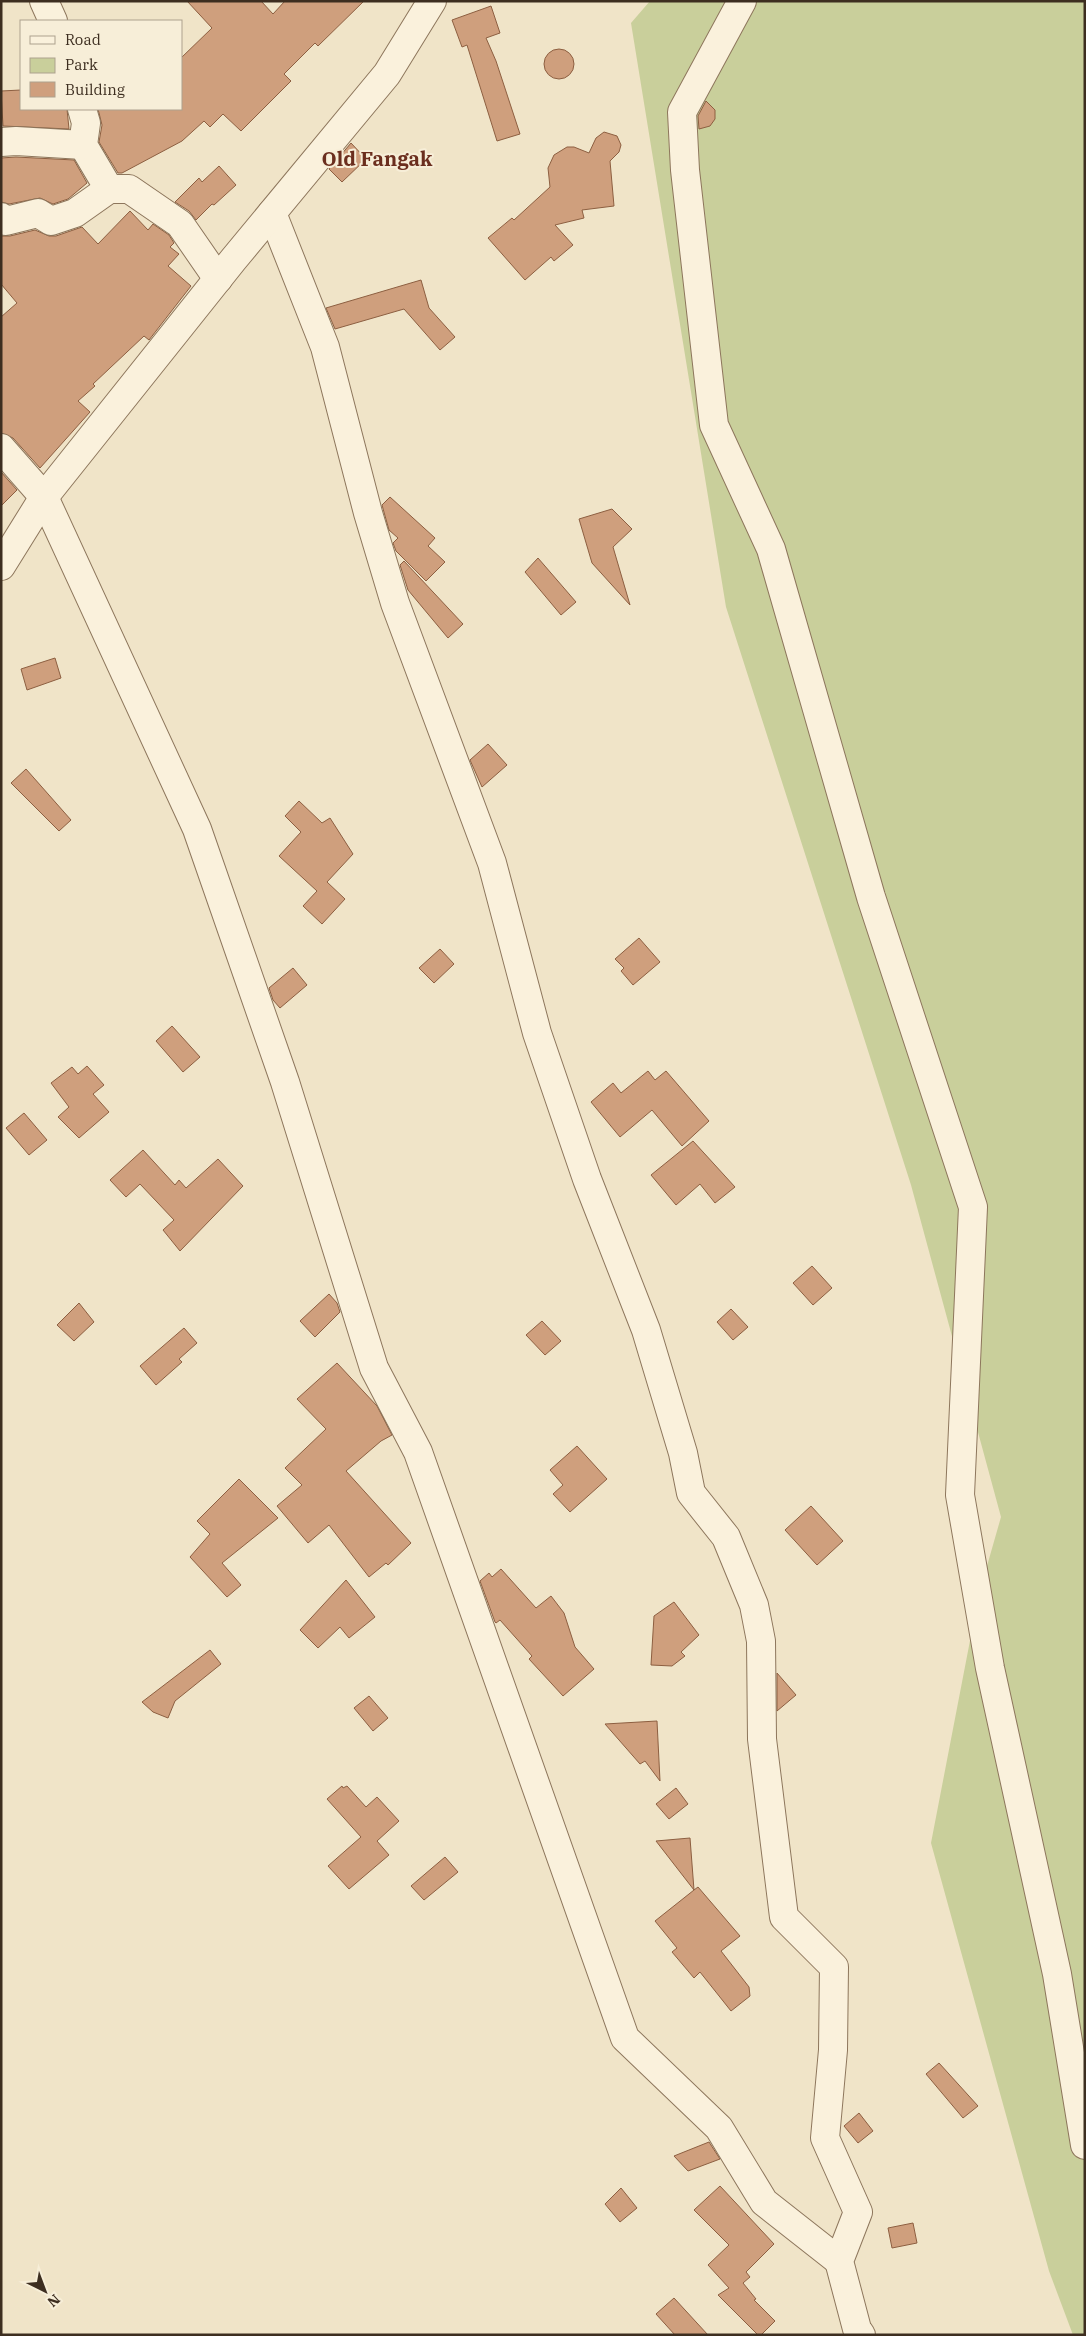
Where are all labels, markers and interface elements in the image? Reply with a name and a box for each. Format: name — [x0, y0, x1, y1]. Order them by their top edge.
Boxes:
legend — [20, 20, 182, 110]
text: Road — [65, 30, 101, 49]
text: Park — [65, 55, 98, 74]
text: Building — [65, 80, 125, 99]
district label: Old Fangak — [322, 145, 433, 172]
north arrow — [20, 2266, 70, 2316]
text: N — [44, 2290, 64, 2311]

